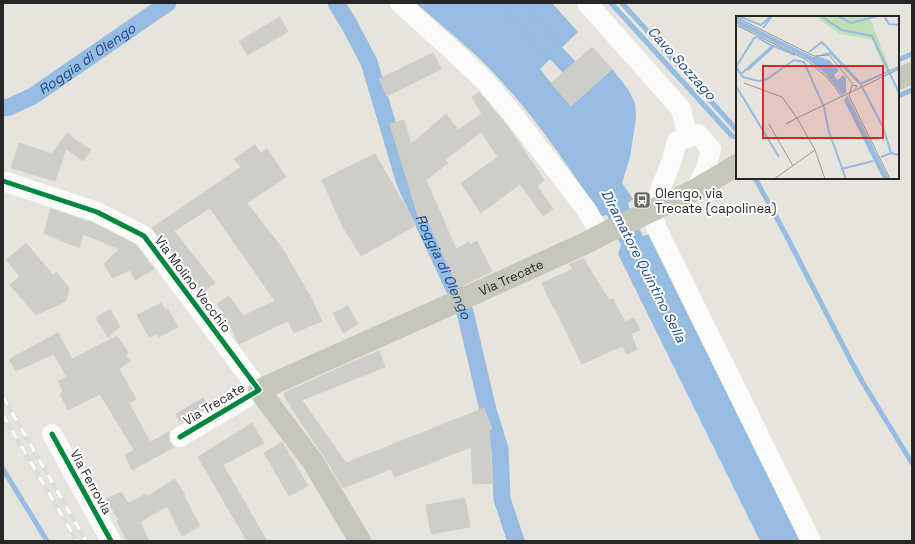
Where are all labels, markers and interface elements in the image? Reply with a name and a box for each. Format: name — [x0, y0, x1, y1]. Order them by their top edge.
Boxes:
inset map — [736, 16, 899, 179]
water label: Roggia di Olengo — [35, 19, 139, 99]
water label: Cavo Sozzago — [644, 22, 720, 104]
place label: Olengo, via Trecate (capolinea) — [655, 185, 776, 217]
water label: Diramatore Quintino Sella — [598, 186, 691, 346]
bus stop icon: Olengo, via Trecate (capolinea) — [632, 190, 652, 210]
water label: Roggia di Olengo — [412, 211, 475, 321]
street label: Via Molino Vecchio — [151, 232, 235, 336]
street label: Via Trecate — [476, 255, 546, 299]
street label: Via Trecate — [180, 379, 248, 429]
street label: Via Ferrovia — [66, 447, 116, 518]

